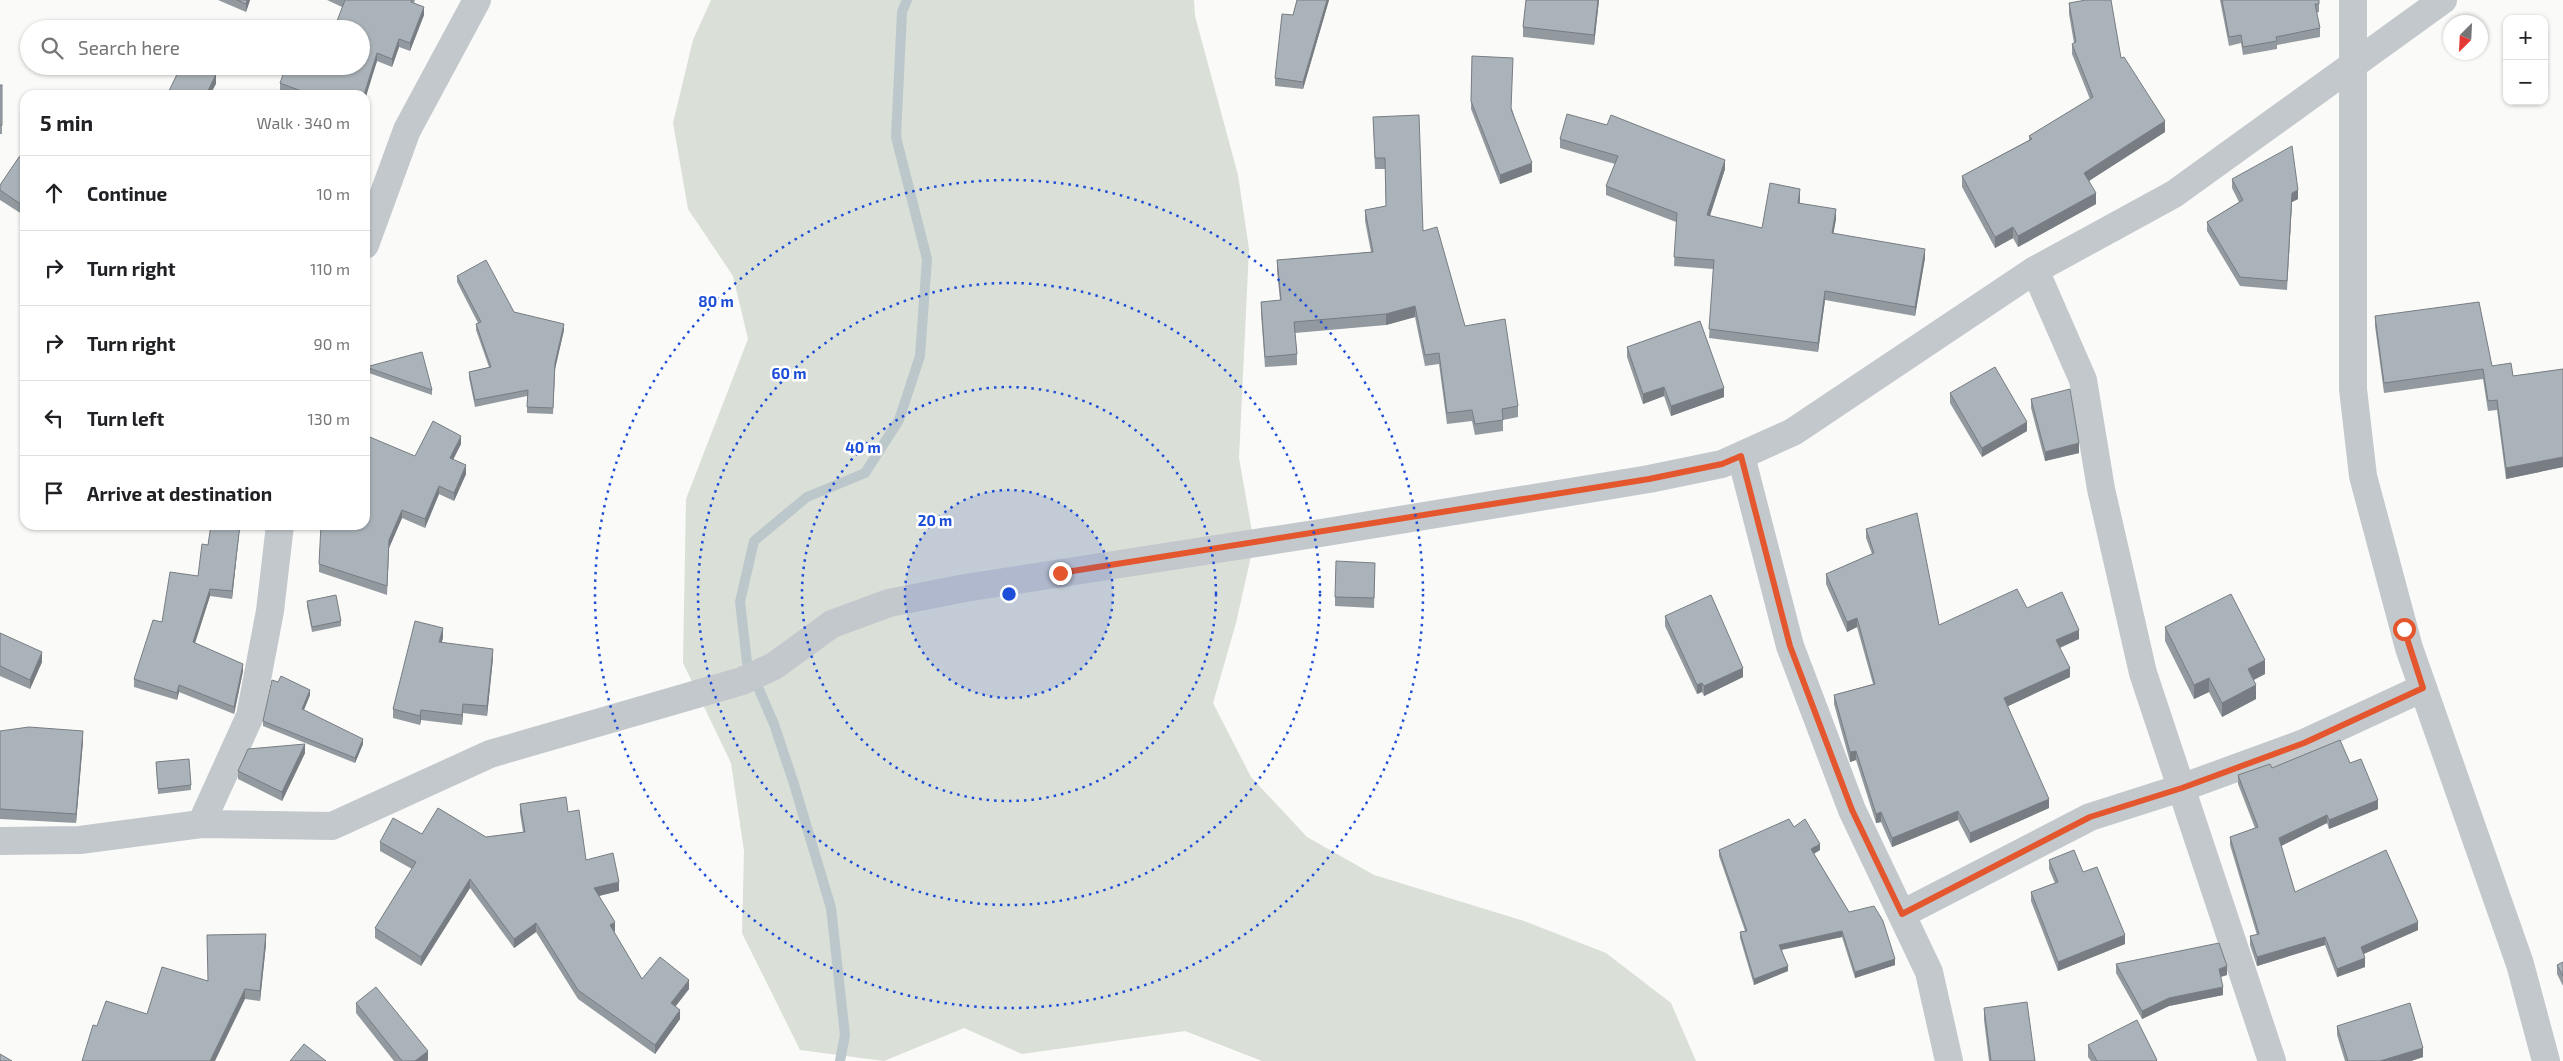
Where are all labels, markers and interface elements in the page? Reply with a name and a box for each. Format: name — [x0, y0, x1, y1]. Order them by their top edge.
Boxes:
north arrow — [2443, 15, 2488, 60]
map controls — [2503, 15, 2548, 105]
button: + — [2503, 15, 2548, 60]
search box — [20, 20, 370, 75]
icon: search — [38, 34, 66, 62]
text: Search here — [78, 36, 180, 59]
button: − — [2503, 60, 2548, 105]
text: 5 min — [40, 110, 93, 135]
text: Walk · 340 m — [257, 113, 350, 132]
icon: ahead — [40, 179, 68, 207]
text: Continue — [87, 182, 167, 205]
text: 10 m — [316, 184, 350, 203]
icon: right — [40, 254, 68, 282]
text: Turn right — [87, 257, 175, 280]
text: 110 m — [310, 259, 350, 278]
text: 80 m — [698, 292, 734, 310]
icon: right — [40, 329, 68, 357]
text: Turn right — [87, 332, 175, 355]
text: 90 m — [314, 334, 350, 353]
text: 60 m — [772, 364, 806, 382]
icon: left — [40, 404, 68, 432]
text: Turn left — [87, 407, 164, 430]
text: 130 m — [308, 409, 350, 428]
text: 40 m — [845, 438, 881, 456]
icon: arrive — [40, 479, 68, 507]
text: Arrive at destination — [87, 482, 272, 505]
text: 20 m — [918, 511, 952, 529]
route end — [1049, 562, 1072, 585]
centre of rings — [1000, 585, 1018, 603]
route start — [2393, 618, 2416, 641]

